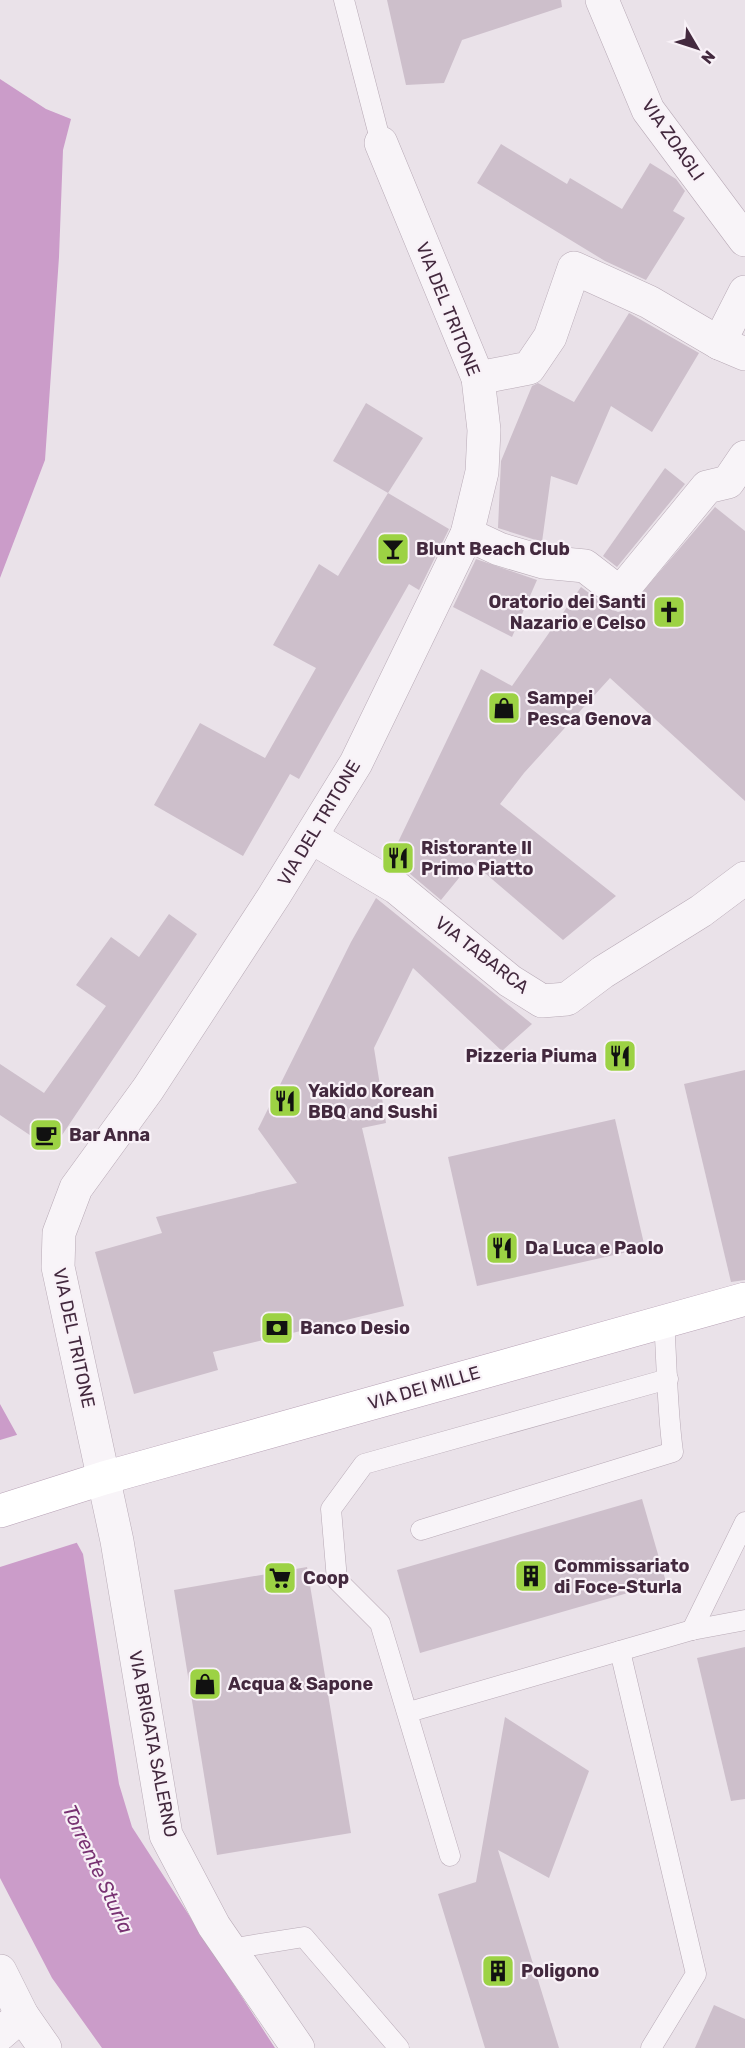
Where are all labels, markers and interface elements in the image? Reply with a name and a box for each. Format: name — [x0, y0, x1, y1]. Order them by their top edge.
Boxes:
north arrow — [667, 18, 727, 78]
text: N — [697, 47, 719, 68]
street label: VIA ZOAGLI — [637, 95, 709, 185]
street label: VIA DEL TRITONE — [411, 239, 485, 379]
bar icon: Blunt Beach Club — [375, 531, 411, 567]
place label: Blunt Beach Club — [416, 538, 570, 560]
place label: Oratorio dei Santi Nazario e Celso — [488, 591, 646, 634]
church icon: Oratorio dei Santi Nazario e Celso — [651, 594, 687, 630]
place label: Sampei Pesca Genova — [527, 687, 652, 730]
shop icon: Sampei Pesca Genova — [486, 690, 522, 726]
street label: VIA DEL TRITONE — [273, 756, 365, 890]
place label: Ristorante Il Primo Piatto — [421, 837, 533, 880]
restaurant icon: Ristorante Il Primo Piatto — [380, 840, 416, 876]
street label: VIA TABARCA — [431, 912, 533, 998]
restaurant icon: Pizzeria Piuma — [602, 1038, 638, 1074]
place label: Pizzeria Piuma — [465, 1045, 597, 1067]
place label: Yakido Korean BBQ and Sushi — [308, 1080, 438, 1123]
restaurant icon: Yakido Korean BBQ and Sushi — [267, 1083, 303, 1119]
cafe icon: Bar Anna — [28, 1117, 64, 1153]
place label: Bar Anna — [69, 1124, 150, 1146]
restaurant icon: Da Luca e Paolo — [484, 1230, 520, 1266]
place label: Da Luca e Paolo — [525, 1237, 664, 1259]
street label: VIA DEL TRITONE — [48, 1266, 100, 1410]
bank icon: Banco Desio — [259, 1310, 295, 1346]
place label: Banco Desio — [300, 1317, 410, 1339]
street label: VIA DEI MILLE — [365, 1361, 483, 1415]
place label: Commissariato di Foce-Sturla — [554, 1555, 690, 1598]
building icon: Commissariato di Foce-Sturla — [513, 1558, 549, 1594]
supermarket icon: Coop — [262, 1560, 298, 1596]
place label: Coop — [303, 1567, 349, 1589]
street label: VIA BRIGATA SALERNO — [124, 1649, 182, 1839]
shop icon: Acqua & Sapone — [187, 1666, 223, 1702]
place label: Acqua & Sapone — [228, 1673, 373, 1695]
water label: Torrente Sturla — [58, 1801, 139, 1938]
building icon: Poligono — [480, 1953, 516, 1989]
place label: Poligono — [521, 1960, 599, 1982]

